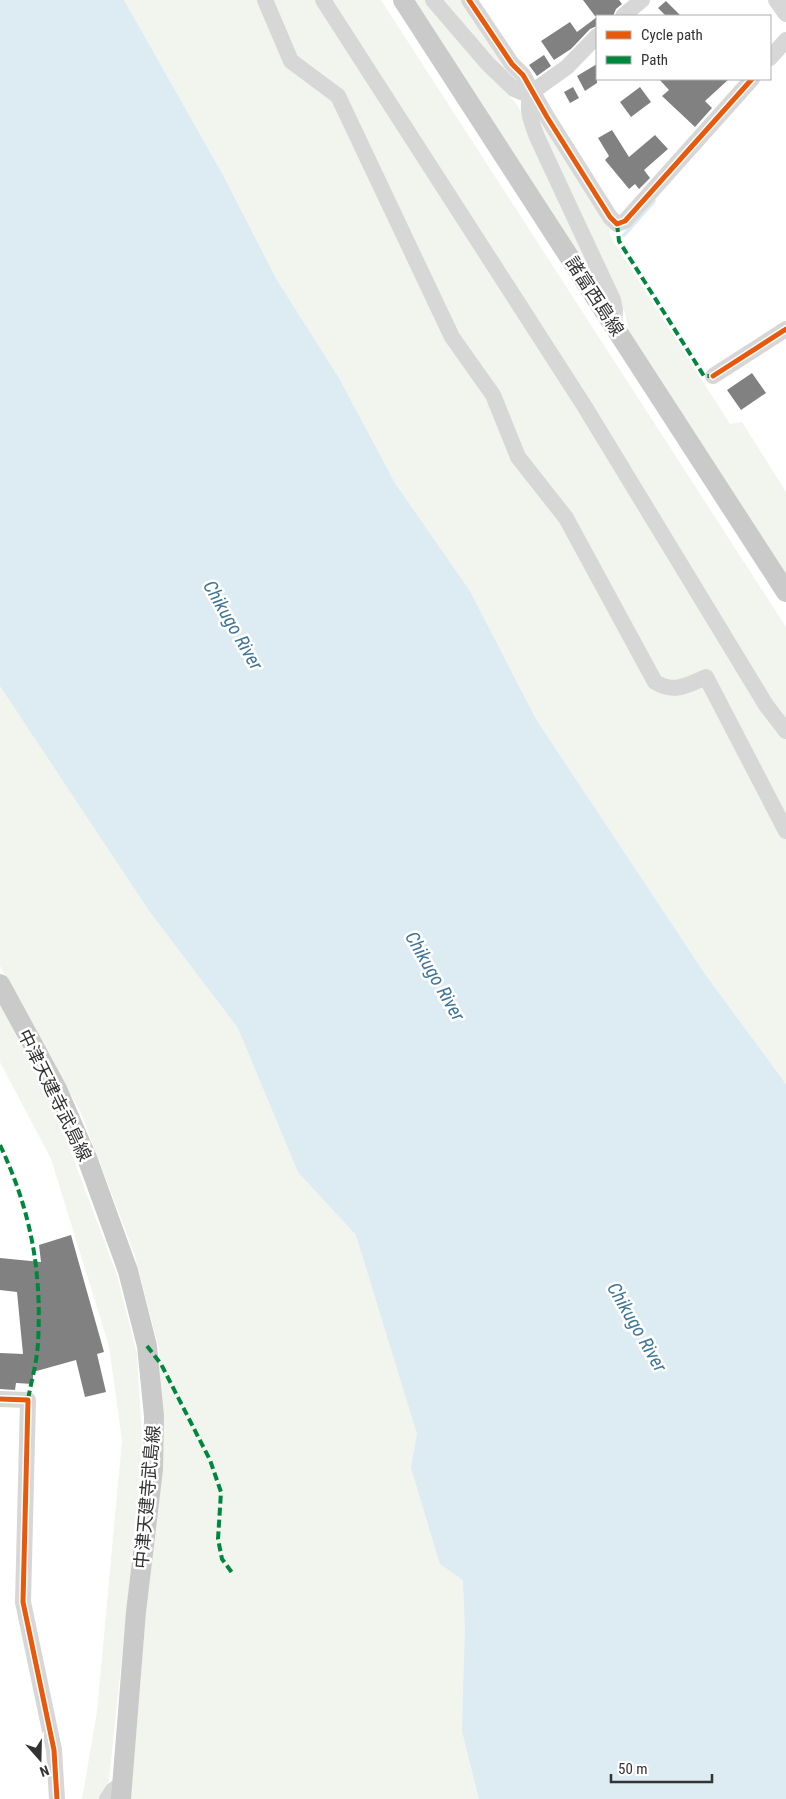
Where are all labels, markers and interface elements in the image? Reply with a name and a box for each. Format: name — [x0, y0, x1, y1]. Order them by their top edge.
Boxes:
legend — [596, 15, 771, 80]
text: Cycle path — [641, 26, 703, 44]
text: Path — [641, 51, 668, 69]
street label: 諸富西島線 — [562, 253, 628, 339]
water label: Chikugo River — [198, 576, 268, 674]
water label: Chikugo River — [400, 927, 470, 1025]
street label: 中津天建寺武島線 — [14, 1026, 96, 1164]
water label: Chikugo River — [602, 1278, 672, 1376]
street label: 中津天建寺武島線 — [130, 1424, 164, 1570]
north arrow — [15, 1734, 65, 1784]
scale bar — [611, 1752, 712, 1784]
text: 50 m — [618, 1760, 648, 1778]
text: N — [38, 1762, 51, 1780]

